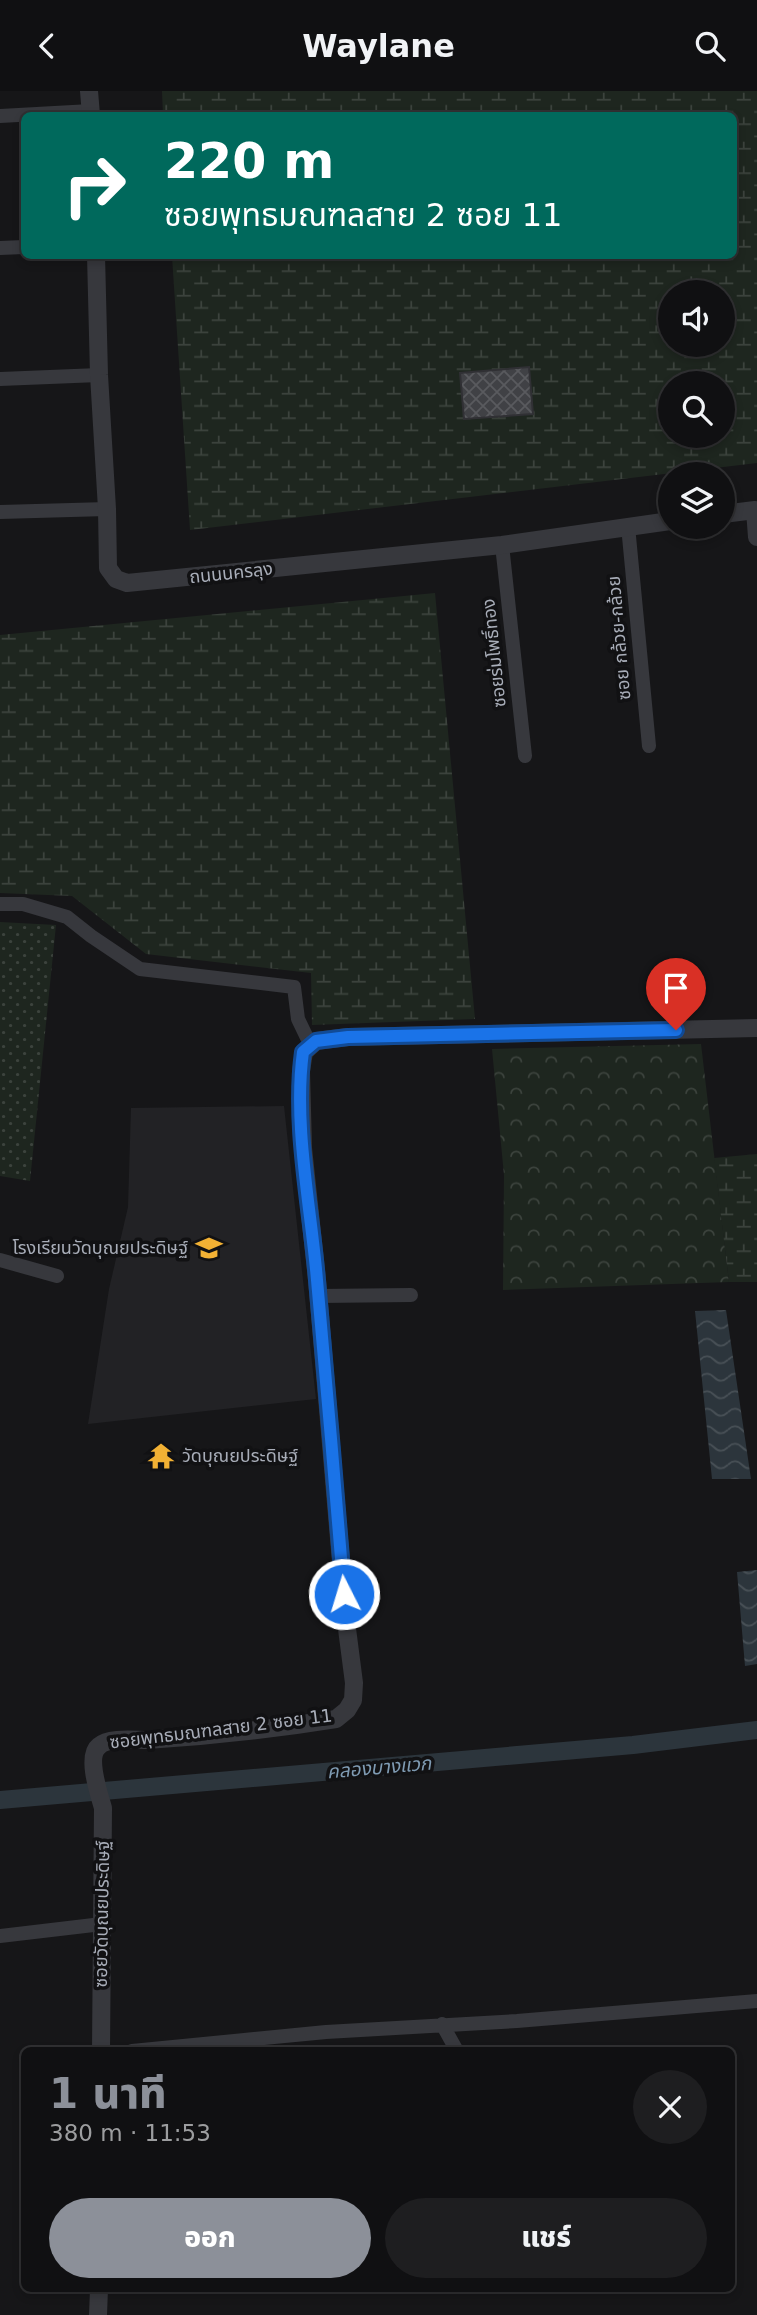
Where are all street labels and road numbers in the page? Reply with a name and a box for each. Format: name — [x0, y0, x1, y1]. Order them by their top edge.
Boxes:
street label: ถนนนครลุง — [188, 558, 274, 588]
street label: ซอย กล้วย-กล้วย — [603, 575, 634, 701]
street label: ซอยร่มโพธิ์ทอง — [477, 598, 510, 709]
street label: ซอยพุทธมณฑลสาย 2 ซอย 11 — [108, 1704, 334, 1754]
street label: ซอยวัดบุณยประดิษฐ์ — [90, 1840, 114, 1988]

